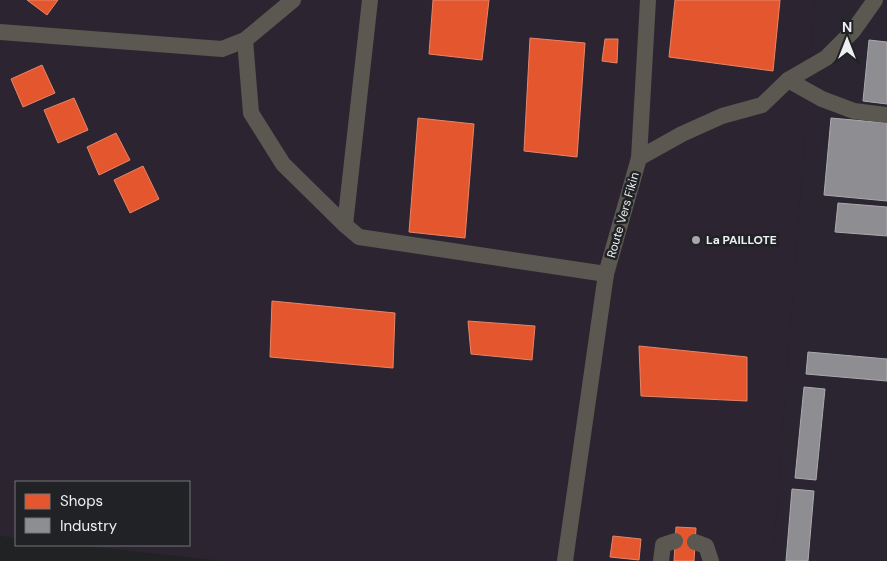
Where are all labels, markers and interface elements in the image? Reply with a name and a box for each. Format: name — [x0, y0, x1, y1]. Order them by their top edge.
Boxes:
north arrow — [822, 15, 872, 65]
text: N — [842, 18, 852, 36]
street label: Route Vers Fikin — [603, 170, 643, 260]
place label: La PAILLOTE — [706, 232, 777, 248]
marker: La PAILLOTE — [690, 234, 702, 246]
legend — [15, 481, 190, 546]
text: Shops — [60, 491, 103, 511]
text: Industry — [60, 516, 118, 536]

